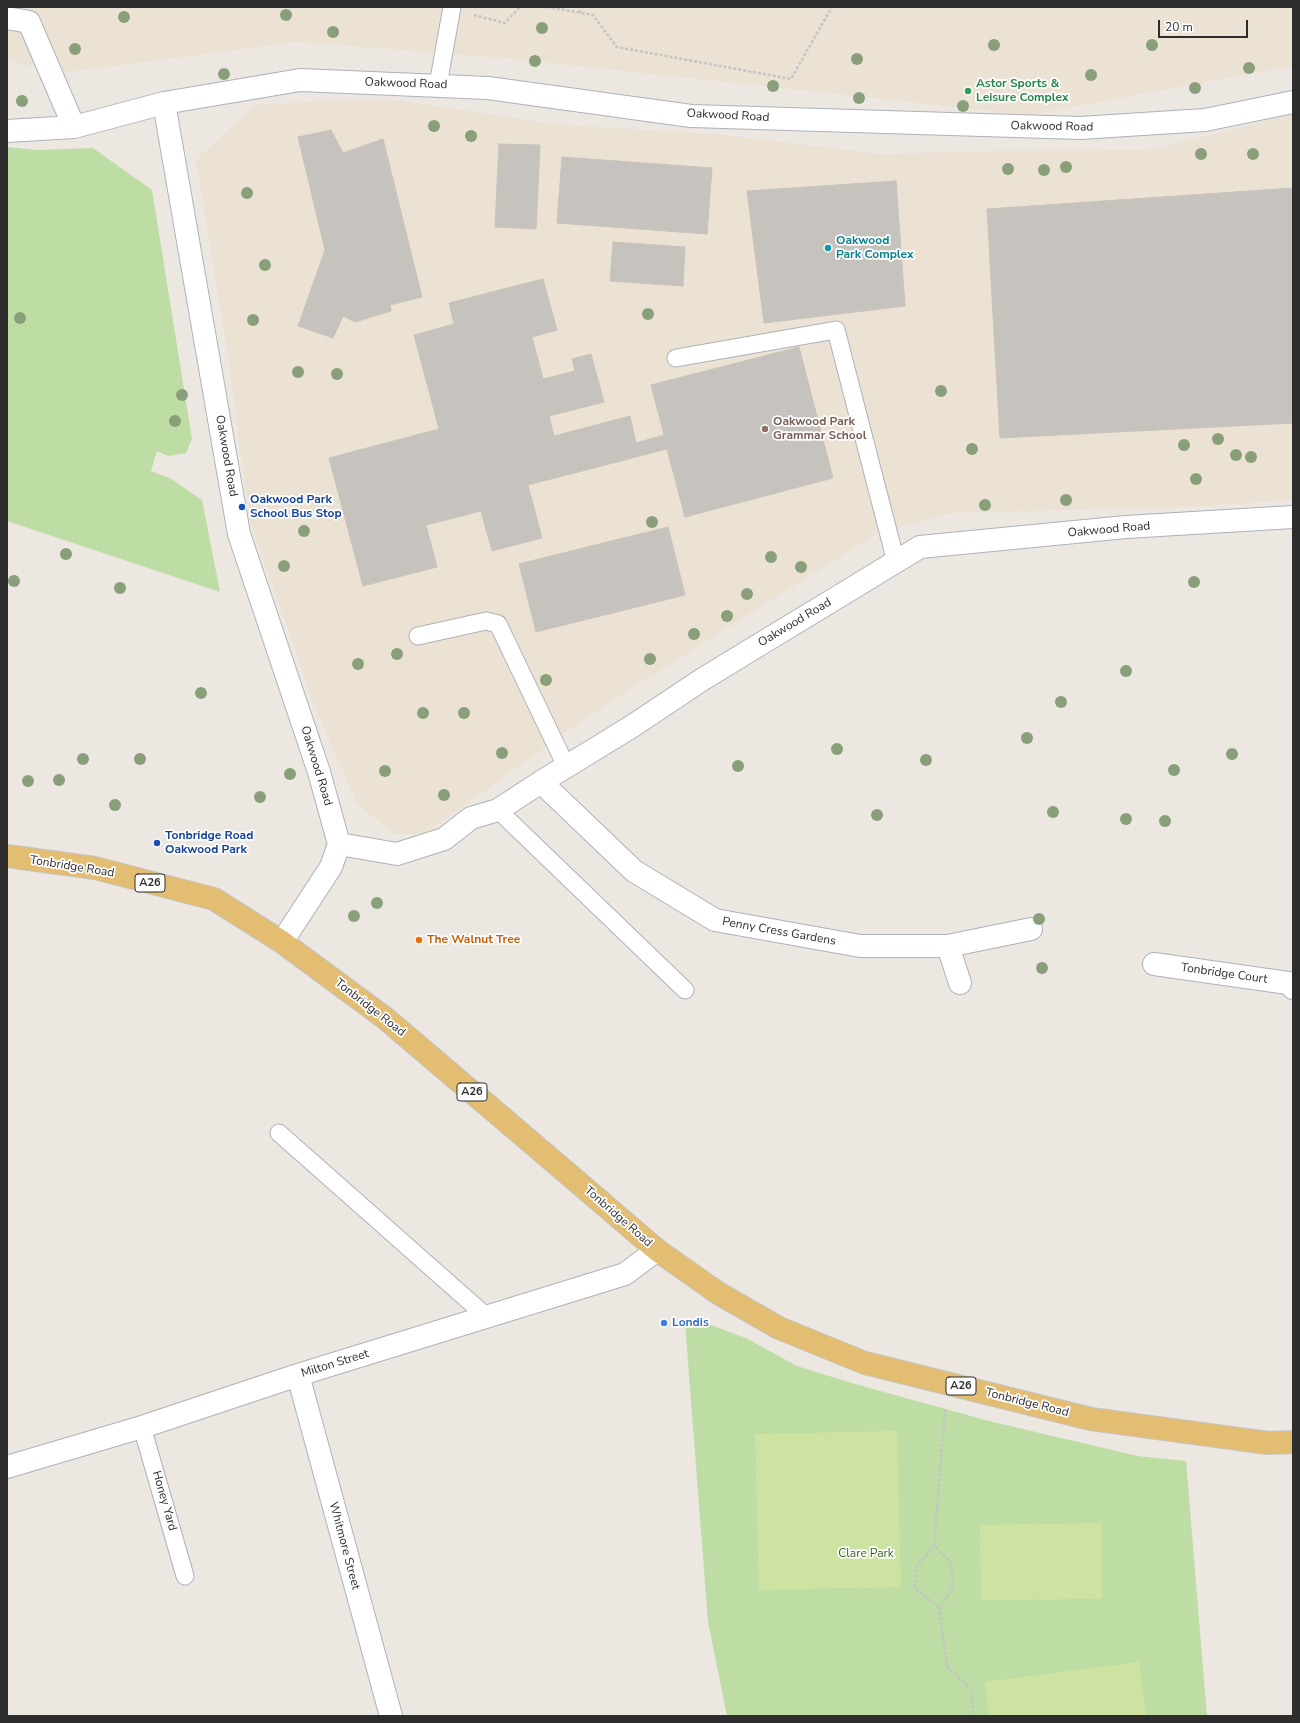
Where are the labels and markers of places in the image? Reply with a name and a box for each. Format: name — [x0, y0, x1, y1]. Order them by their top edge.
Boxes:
place label: Astor Sports & Leisure Complex — [976, 77, 1069, 105]
marker: Astor Sports & Leisure Complex — [963, 86, 973, 96]
place label: Oakwood Park Complex — [836, 234, 914, 262]
marker: Oakwood Park Complex — [823, 243, 833, 253]
place label: Oakwood Park Grammar School — [773, 415, 867, 443]
marker: Oakwood Park Grammar School — [760, 424, 770, 434]
place label: Oakwood Park School Bus Stop — [250, 493, 342, 521]
marker: Oakwood Park School Bus Stop — [237, 502, 247, 512]
place label: Tonbridge Road Oakwood Park — [165, 829, 253, 857]
marker: Tonbridge Road Oakwood Park — [152, 838, 162, 848]
place label: The Walnut Tree — [427, 933, 520, 947]
marker: The Walnut Tree — [414, 935, 424, 945]
place label: Londis — [672, 1316, 709, 1330]
marker: Londis — [659, 1318, 669, 1328]

